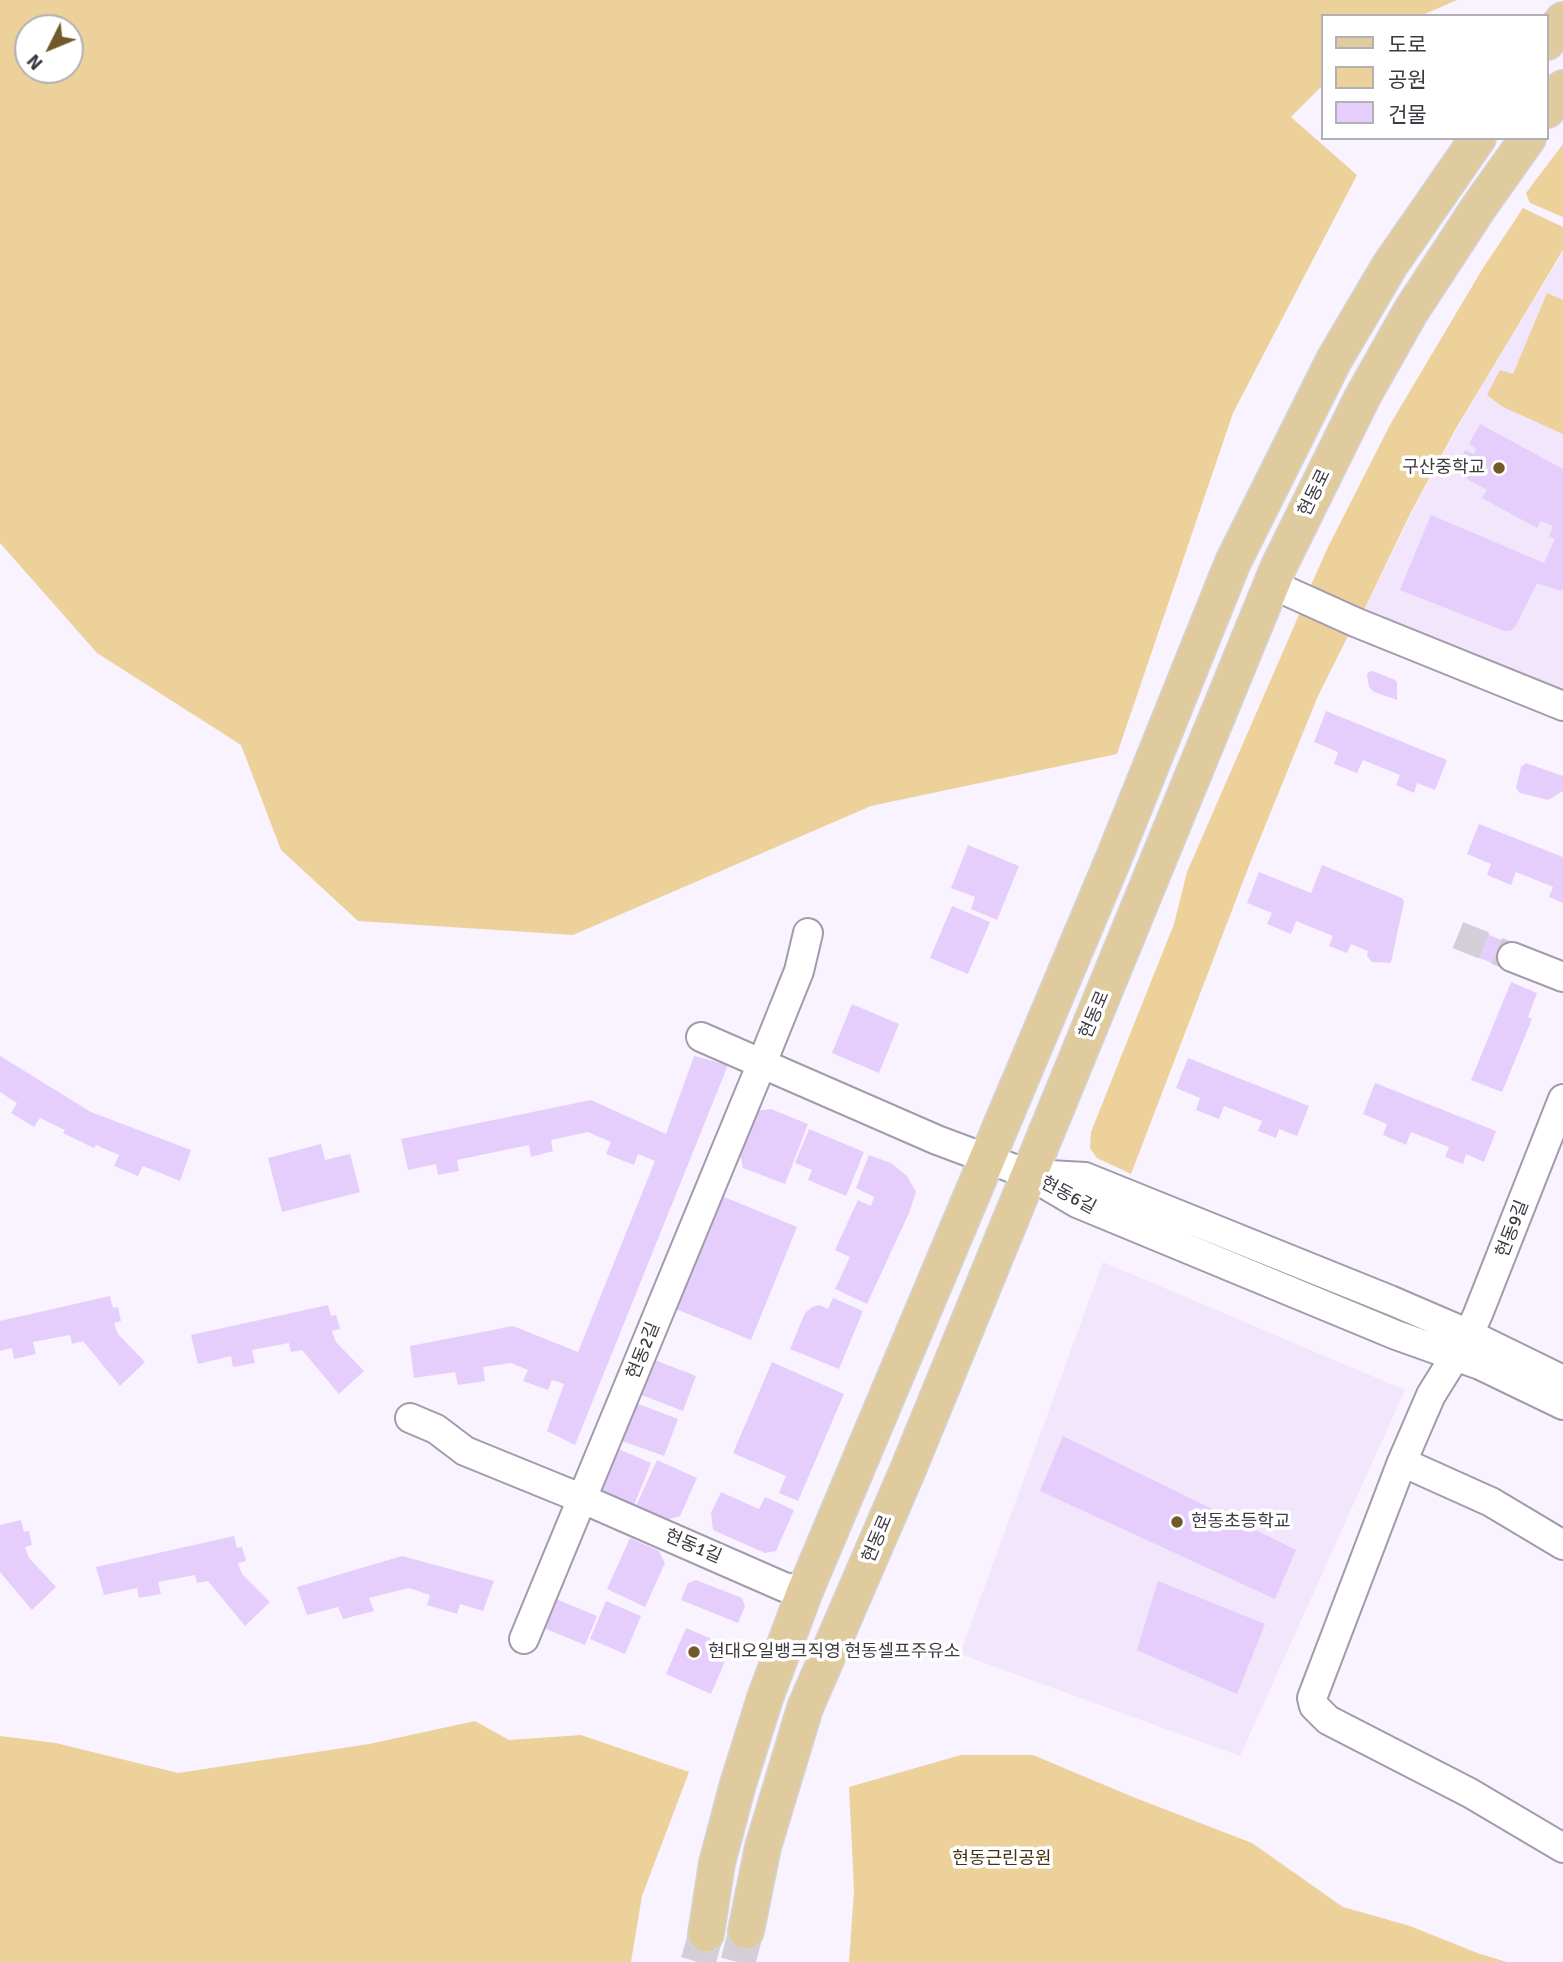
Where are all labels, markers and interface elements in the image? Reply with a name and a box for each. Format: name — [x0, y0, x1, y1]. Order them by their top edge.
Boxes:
north arrow — [14, 14, 84, 84]
legend — [1322, 14, 1549, 140]
text: 도로 — [1388, 32, 1427, 58]
text: N — [22, 49, 48, 75]
text: 공원 — [1388, 67, 1427, 93]
text: 건물 — [1388, 102, 1427, 128]
place label: 구산중학교 — [1402, 457, 1485, 479]
marker: 구산중학교 — [1491, 460, 1507, 476]
street label: 현동로 — [1294, 466, 1336, 520]
street label: 현동로 — [1075, 988, 1115, 1042]
street label: 현동6길 — [1037, 1173, 1099, 1219]
street label: 현동9길 — [1492, 1197, 1534, 1261]
street label: 현동2길 — [623, 1319, 665, 1383]
place label: 현동초등학교 — [1191, 1511, 1290, 1533]
street label: 현동로 — [858, 1512, 898, 1566]
marker: 현동초등학교 — [1169, 1514, 1185, 1530]
street label: 현동1길 — [661, 1525, 725, 1569]
place label: 현대오일뱅크직영 현동셀프주유소 — [708, 1641, 960, 1663]
marker: 현대오일뱅크직영 현동셀프주유소 — [686, 1644, 702, 1660]
park label: 현동근린공원 — [952, 1848, 1052, 1870]

